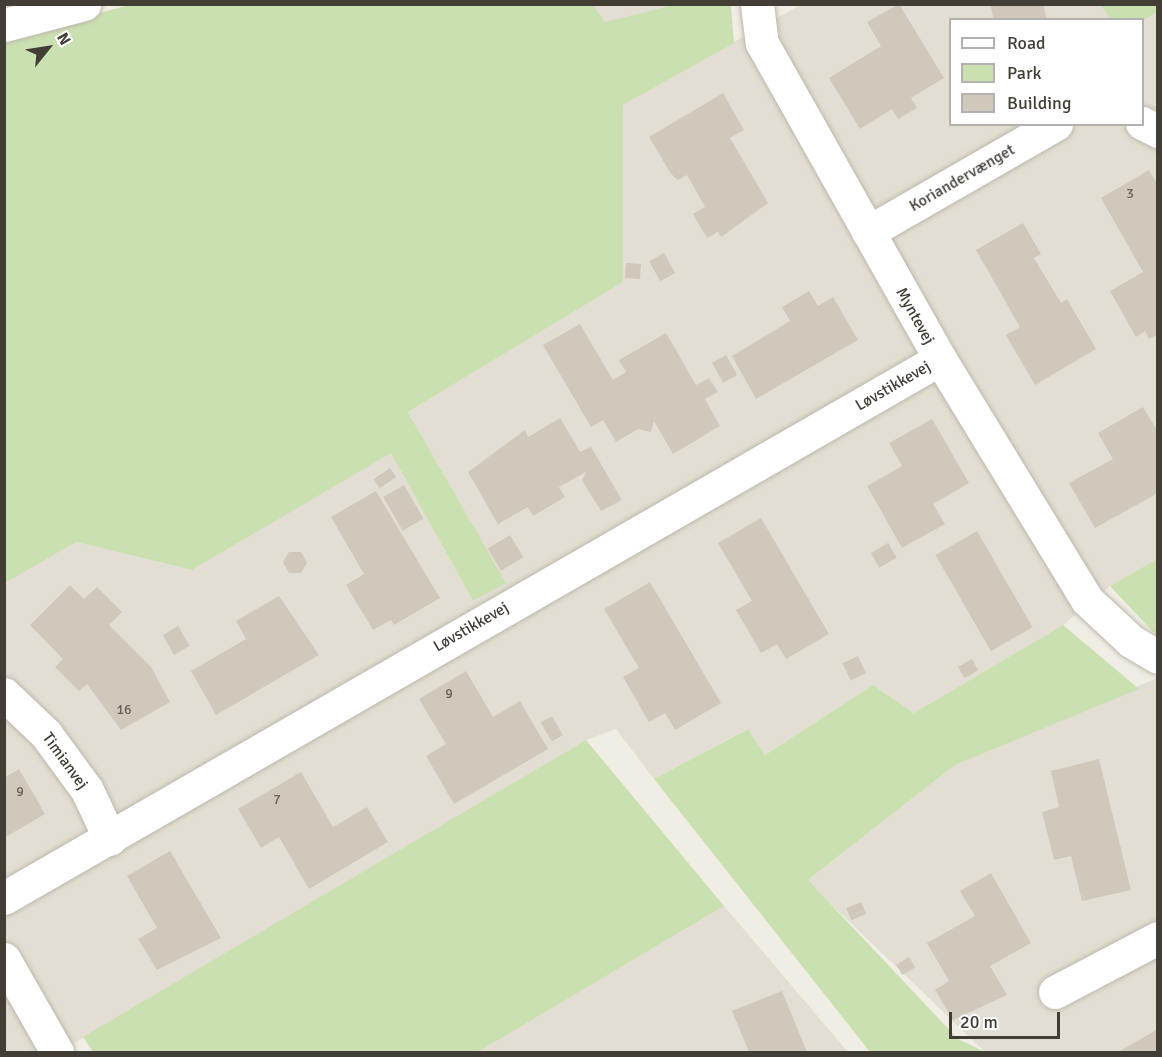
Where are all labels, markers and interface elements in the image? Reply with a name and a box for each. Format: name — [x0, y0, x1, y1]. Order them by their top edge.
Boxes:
north arrow — [18, 18, 78, 78]
legend — [949, 18, 1144, 126]
text: N — [52, 29, 75, 49]
text: Road — [1007, 32, 1046, 54]
text: Park — [1007, 62, 1042, 84]
text: Building — [1007, 92, 1071, 114]
street label: Koriandervænget — [906, 140, 1018, 216]
house number: 3 — [1126, 186, 1134, 202]
street label: Myntevej — [892, 284, 938, 348]
street label: Løvstikkevej — [852, 357, 934, 415]
street label: Løvstikkevej — [430, 598, 512, 656]
house number: 9 — [445, 686, 453, 702]
house number: 16 — [116, 702, 132, 718]
street label: Timianvej — [38, 729, 92, 793]
house number: 9 — [16, 784, 24, 800]
house number: 7 — [273, 792, 281, 808]
scale bar — [952, 1000, 1063, 1038]
text: 20 m — [960, 1011, 998, 1033]

